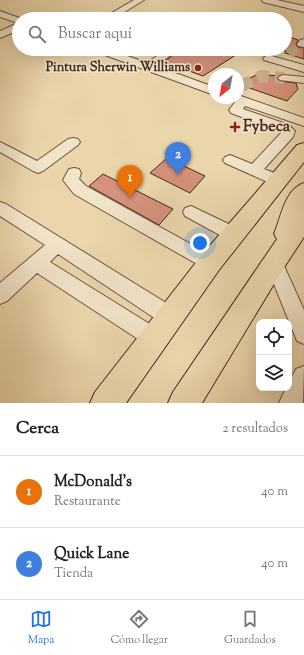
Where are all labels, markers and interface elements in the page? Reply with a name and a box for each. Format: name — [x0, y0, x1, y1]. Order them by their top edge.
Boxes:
search box — [12, 12, 292, 56]
icon: search — [26, 23, 48, 45]
text: Buscar aquí — [58, 24, 132, 45]
place label: Pintura Sherwin Williams — [46, 59, 190, 77]
marker: Pintura Sherwin Williams — [193, 63, 203, 73]
north arrow — [208, 68, 244, 104]
place label: Fybeca — [243, 116, 291, 139]
marker: Fybeca — [230, 122, 240, 132]
pin: 2 — [165, 142, 191, 175]
pin: 1 — [117, 165, 143, 198]
your location — [190, 233, 210, 253]
map controls — [256, 319, 292, 391]
button: locate — [256, 319, 292, 355]
button: layers — [256, 355, 292, 391]
text: Cerca — [16, 417, 59, 441]
text: 2 resultados — [222, 420, 288, 438]
text: McDonald's — [54, 472, 132, 493]
text: 1 — [27, 483, 31, 501]
text: 40 m — [261, 483, 288, 501]
text: Restaurante — [54, 493, 121, 511]
text: Quick Lane — [54, 544, 129, 565]
text: 2 — [26, 555, 32, 573]
text: 40 m — [261, 555, 288, 573]
text: Tienda — [54, 565, 93, 583]
tab: Mapa — [28, 608, 54, 648]
tab: Cómo llegar — [110, 608, 168, 648]
tab: Guardados — [224, 608, 276, 648]

